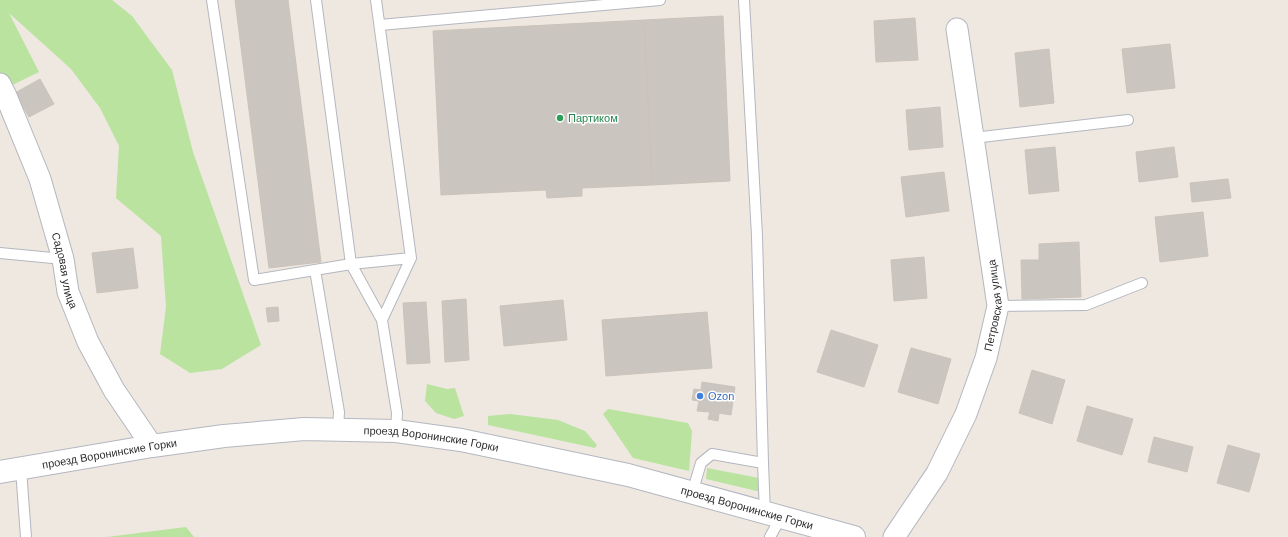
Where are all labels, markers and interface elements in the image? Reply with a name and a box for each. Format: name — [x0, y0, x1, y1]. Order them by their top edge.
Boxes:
place label: Партиком — [568, 112, 618, 124]
marker: Партиком — [555, 113, 565, 123]
street label: Садовая улица — [50, 231, 80, 311]
street label: Петровская улица — [982, 258, 1004, 352]
place label: Ozon — [708, 390, 734, 402]
marker: Ozon — [695, 391, 705, 401]
street label: проезд Воронинские Горки — [363, 424, 500, 454]
street label: проезд Воронинские Горки — [41, 437, 178, 471]
street label: проезд Воронинские Горки — [680, 484, 815, 532]

